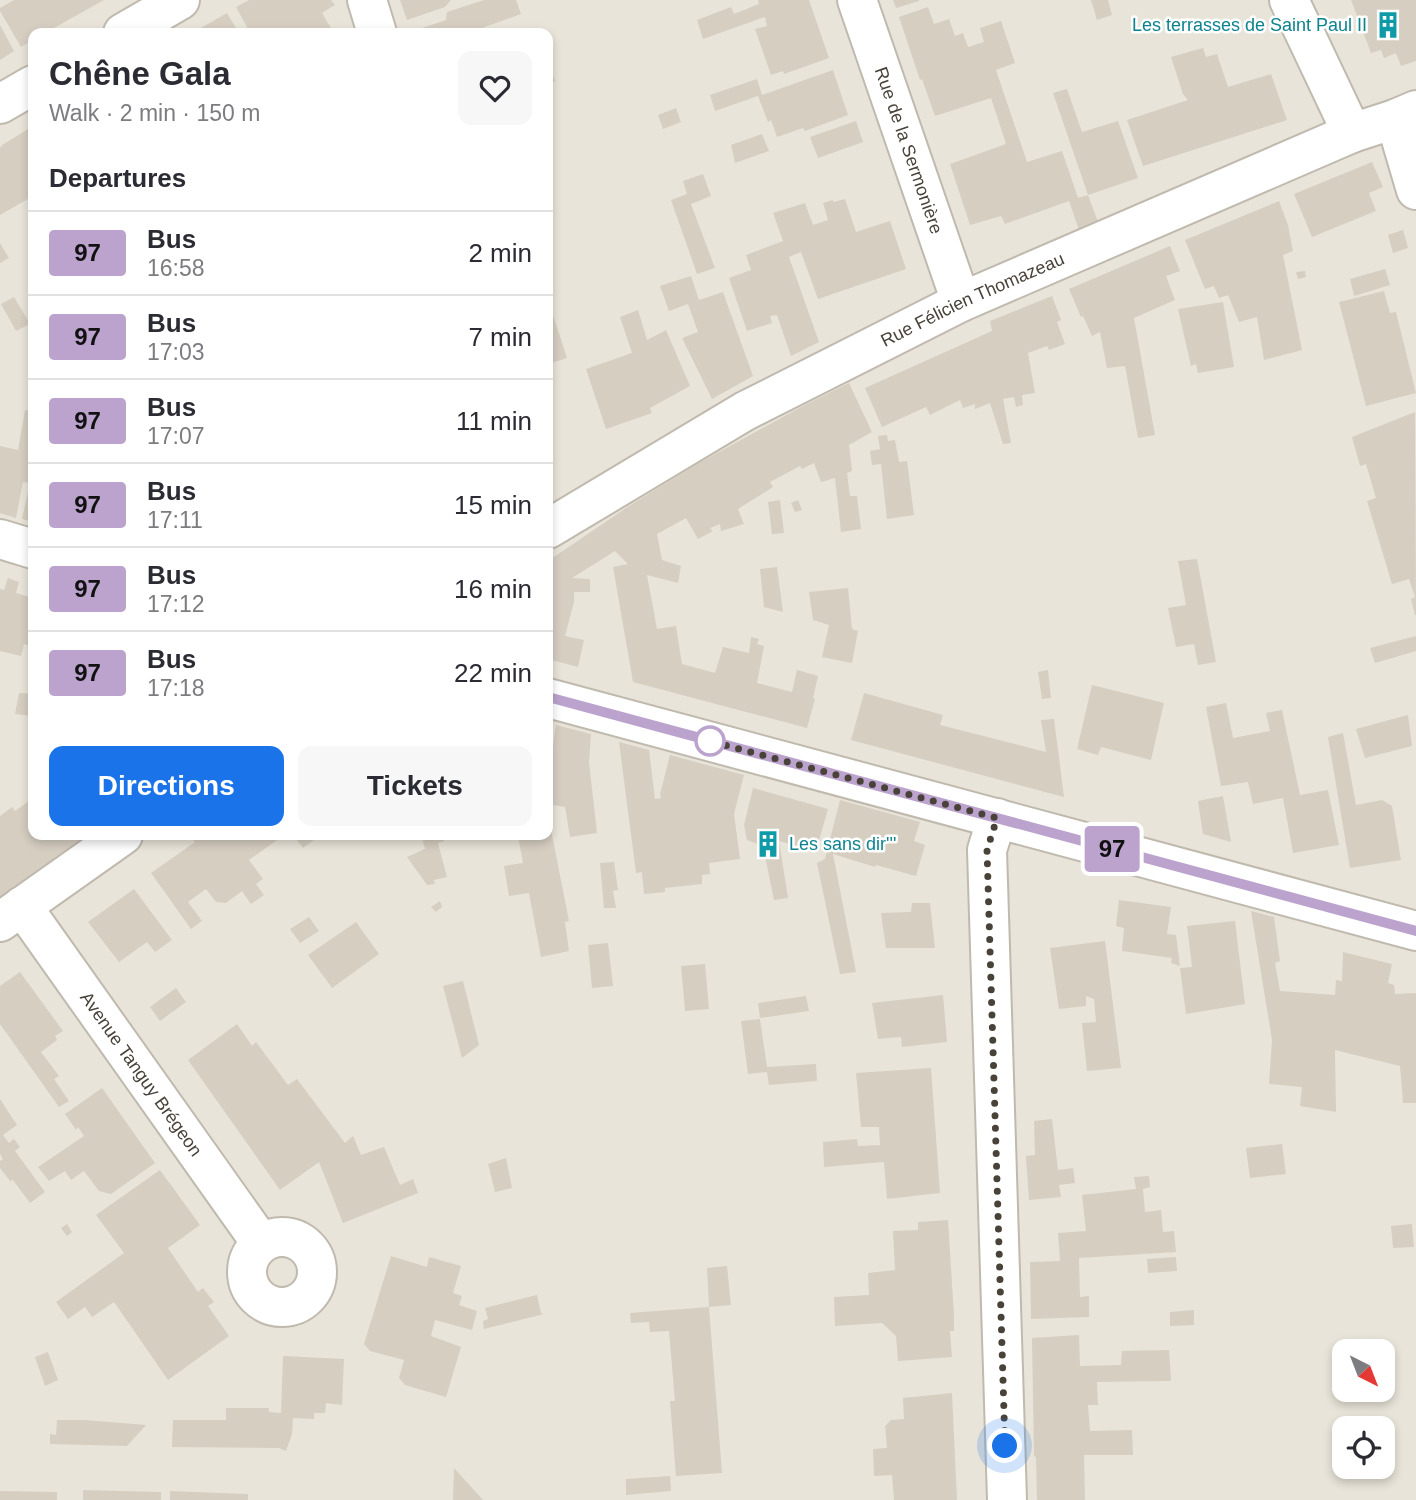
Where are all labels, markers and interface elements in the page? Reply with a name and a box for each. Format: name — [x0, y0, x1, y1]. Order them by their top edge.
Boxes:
building icon: Les terrasses de Saint Paul II — [1373, 10, 1403, 40]
place label: Les terrasses de Saint Paul II — [1132, 15, 1367, 35]
button: heart — [458, 51, 532, 125]
text: Chêne Gala — [49, 55, 231, 92]
street label: Rue de la Sermonière — [871, 64, 947, 236]
text: Walk · 2 min · 150 m — [49, 100, 260, 126]
text: Departures — [49, 163, 186, 193]
text: Bus — [147, 224, 196, 254]
text: 2 min — [468, 238, 532, 268]
text: 97 — [74, 239, 101, 266]
street label: Rue Félicien Thomazeau — [877, 249, 1067, 351]
text: 16:58 — [147, 255, 205, 281]
text: Bus — [147, 308, 196, 338]
text: 7 min — [468, 322, 532, 352]
text: 97 — [74, 323, 101, 350]
text: 17:03 — [147, 339, 205, 365]
text: Bus — [147, 392, 196, 422]
text: 11 min — [456, 406, 532, 436]
text: 97 — [74, 407, 101, 434]
text: 17:07 — [147, 423, 205, 449]
text: Bus — [147, 476, 196, 506]
text: 15 min — [454, 490, 532, 520]
text: 97 — [74, 491, 101, 518]
text: 17:11 — [147, 507, 203, 533]
text: Bus — [147, 560, 196, 590]
text: 16 min — [454, 574, 532, 604]
text: 97 — [74, 575, 101, 602]
text: 17:12 — [147, 591, 205, 617]
text: Bus — [147, 644, 196, 674]
text: 22 min — [454, 658, 532, 688]
text: 97 — [74, 659, 101, 686]
text: 17:18 — [147, 675, 205, 701]
unlabelled marker — [695, 726, 725, 756]
button: Directions — [49, 746, 284, 826]
button: Tickets — [298, 746, 532, 826]
line badge: 97 — [1080, 826, 1144, 872]
building icon: Les sans dir''' — [753, 829, 783, 859]
place label: Les sans dir''' — [789, 834, 896, 854]
text: 97 — [1099, 835, 1125, 862]
street label: Avenue Tanguy Brégeon — [76, 988, 206, 1160]
north arrow — [1332, 1339, 1395, 1402]
map controls — [1332, 1339, 1395, 1479]
button: locate — [1332, 1416, 1395, 1479]
your location — [987, 1428, 1022, 1463]

